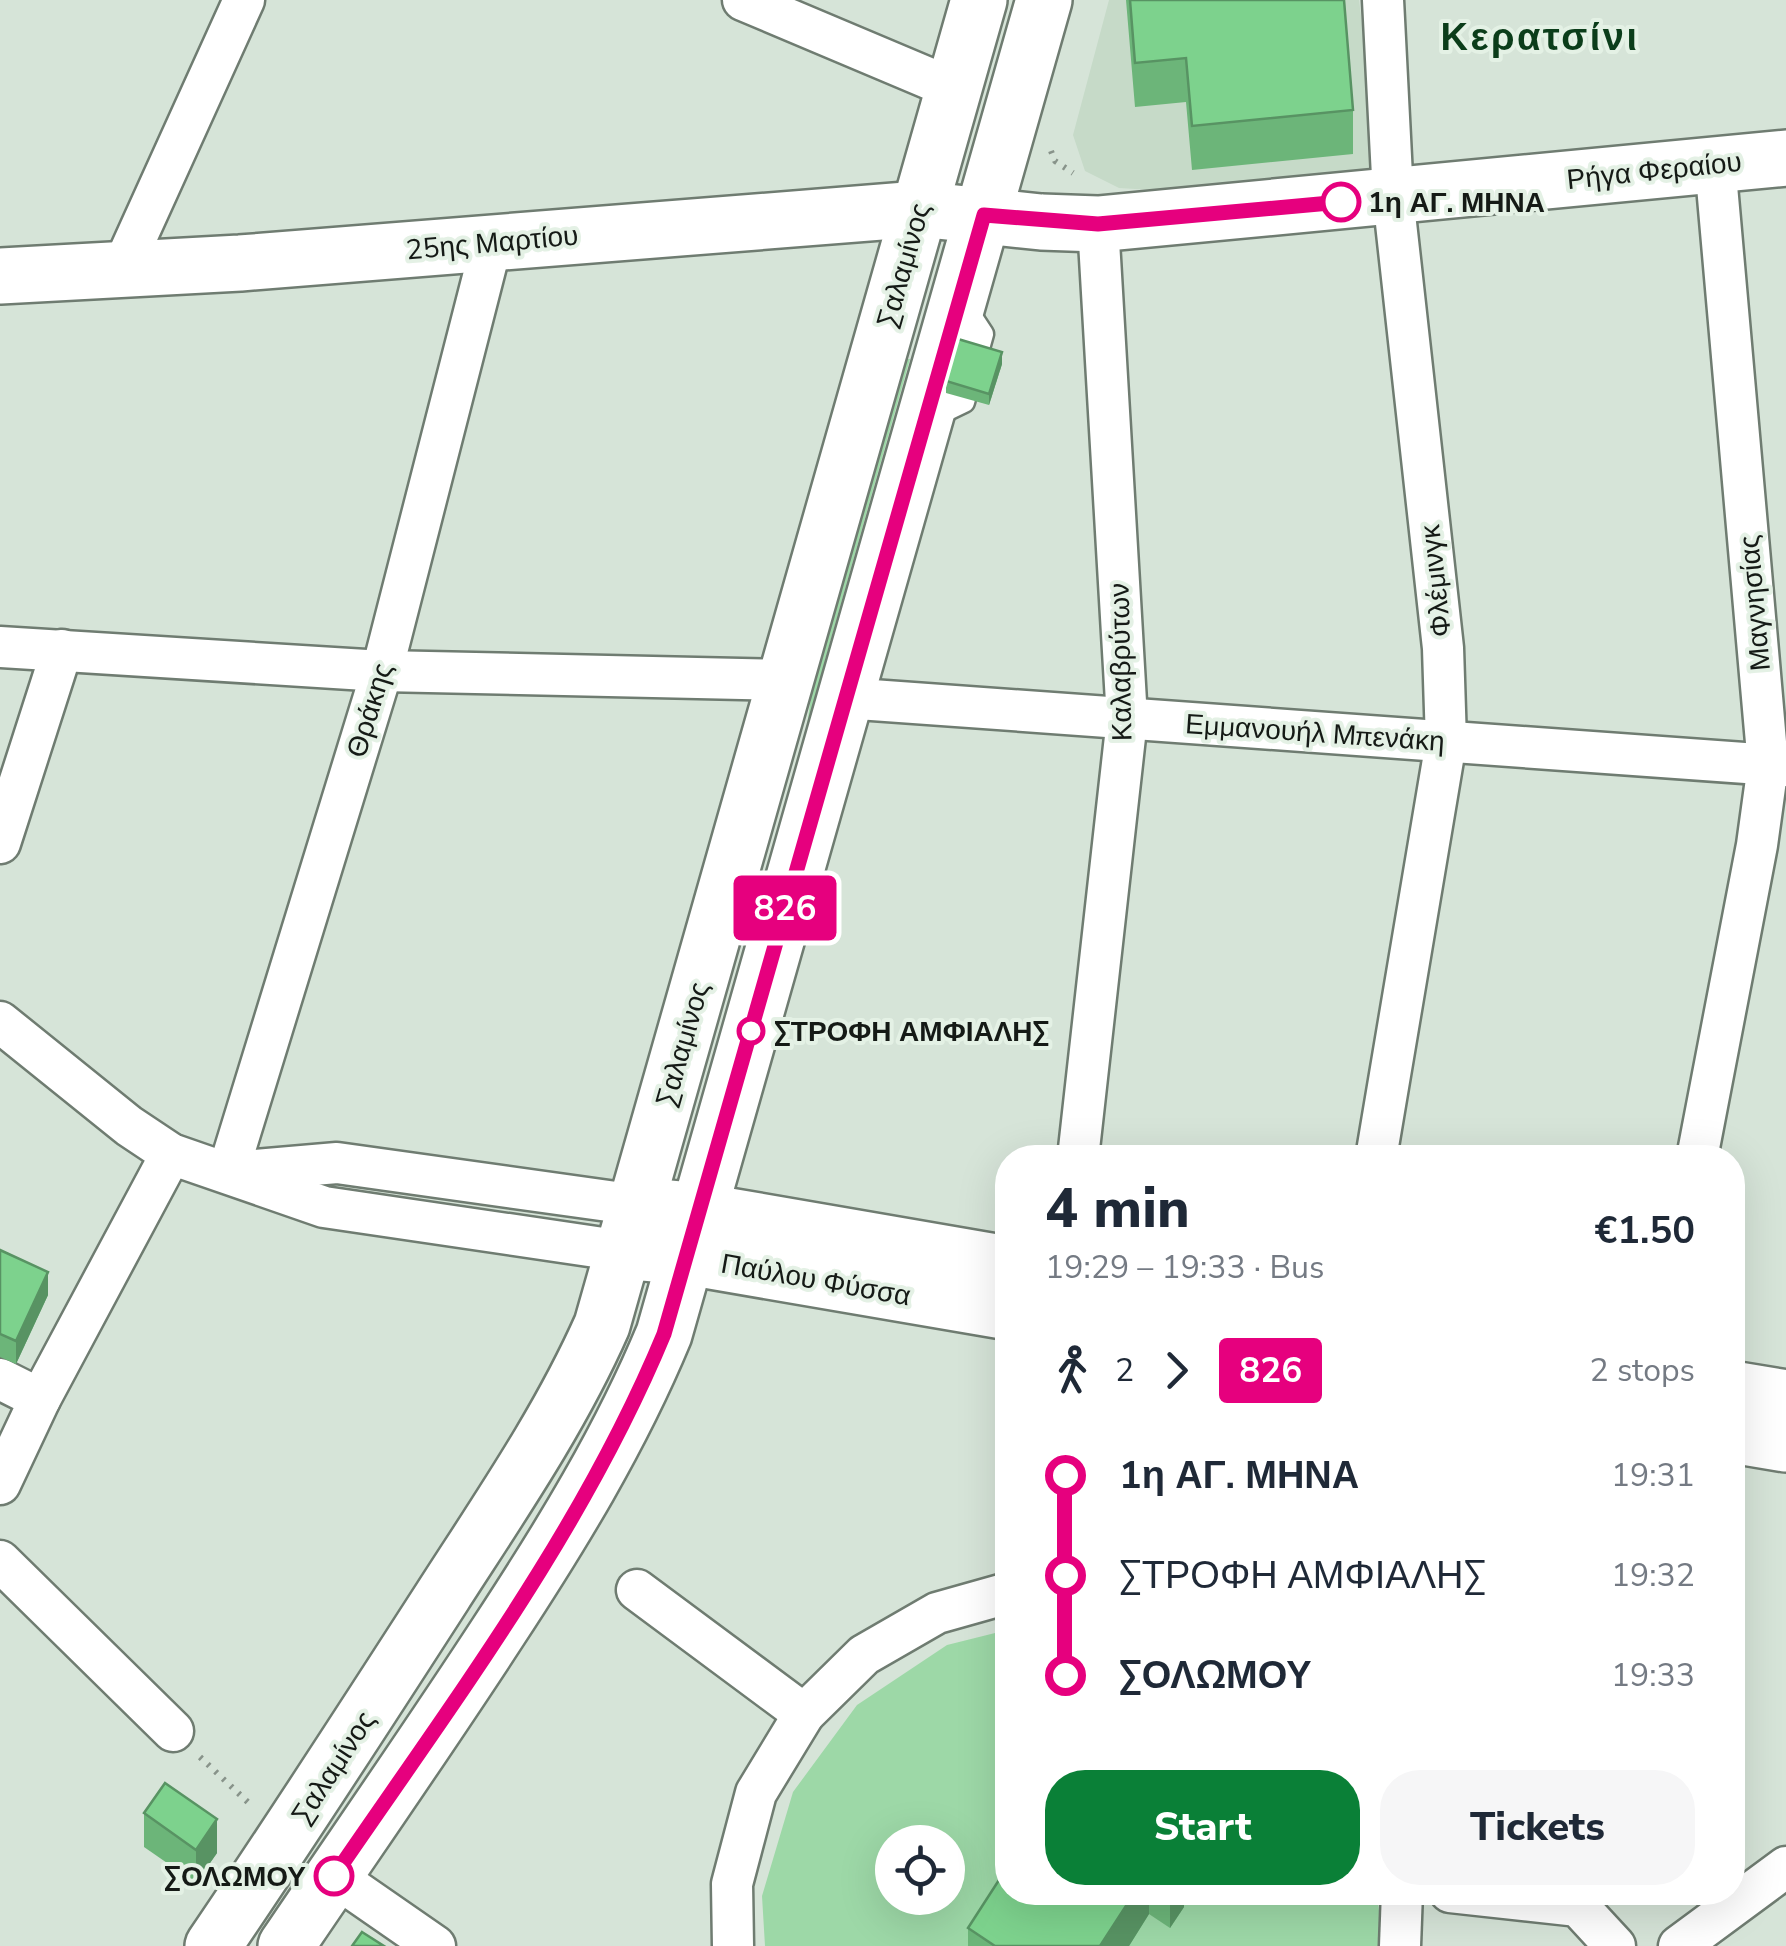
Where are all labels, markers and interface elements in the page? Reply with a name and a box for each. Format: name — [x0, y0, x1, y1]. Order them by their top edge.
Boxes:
district label: Κερατσίνι — [1441, 12, 1640, 63]
street label: Ρήγα Φεραίου — [1565, 143, 1743, 199]
marker: 1η ΑΓ. ΜΗΝΑ — [1322, 183, 1360, 221]
place label: 1η ΑΓ. ΜΗΝΑ — [1368, 184, 1545, 222]
street label: Σαλαμίνος — [868, 199, 940, 332]
street label: 25ης Μαρτίου — [404, 217, 580, 269]
street label: Φλέμινγκ — [1411, 522, 1461, 639]
street label: Μαγνησίας — [1730, 533, 1780, 672]
street label: Καλαβρύτων — [1101, 583, 1141, 741]
street label: Θράκης — [338, 658, 402, 762]
street label: Εμμανουήλ Μπενάκη — [1184, 705, 1446, 761]
line badge: 826 — [728, 876, 842, 940]
text: 826 — [753, 885, 817, 932]
street label: Σαλαμίνος — [647, 978, 719, 1111]
place label: ΣΤΡΟΦΗ ΑΜΦΙΑΛΗΣ — [774, 1013, 1049, 1051]
marker: ΣΤΡΟΦΗ ΑΜΦΙΑΛΗΣ — [738, 1018, 764, 1044]
text: 4 min — [1045, 1171, 1190, 1246]
text: €1.50 — [1594, 1205, 1695, 1256]
street label: Παύλου Φύσσα — [718, 1245, 914, 1315]
text: 19:29 – 19:33 · Bus — [1045, 1246, 1324, 1289]
icon: walk — [1045, 1343, 1100, 1398]
icon: forward — [1149, 1343, 1204, 1398]
text: 826 — [1239, 1347, 1302, 1394]
text: 2 — [1115, 1349, 1134, 1392]
text: 2 stops — [1589, 1349, 1695, 1392]
text: 1η ΑΓ. ΜΗΝΑ — [1119, 1450, 1359, 1501]
text: 19:31 — [1611, 1454, 1695, 1497]
text: ΣΤΡΟΦΗ ΑΜΦΙΑΛΗΣ — [1119, 1550, 1486, 1601]
text: 19:32 — [1611, 1554, 1695, 1597]
text: ΣΟΛΩΜΟΥ — [1119, 1650, 1312, 1701]
text: 19:33 — [1611, 1654, 1695, 1697]
street label: Σαλαμίνος — [283, 1704, 385, 1831]
button: Start — [1045, 1770, 1360, 1885]
button: Tickets — [1380, 1770, 1695, 1885]
map controls — [875, 1825, 965, 1915]
button: locate — [875, 1825, 965, 1915]
marker: ΣΟΛΩΜΟΥ — [315, 1857, 353, 1895]
place label: ΣΟΛΩΜΟΥ — [164, 1858, 306, 1896]

